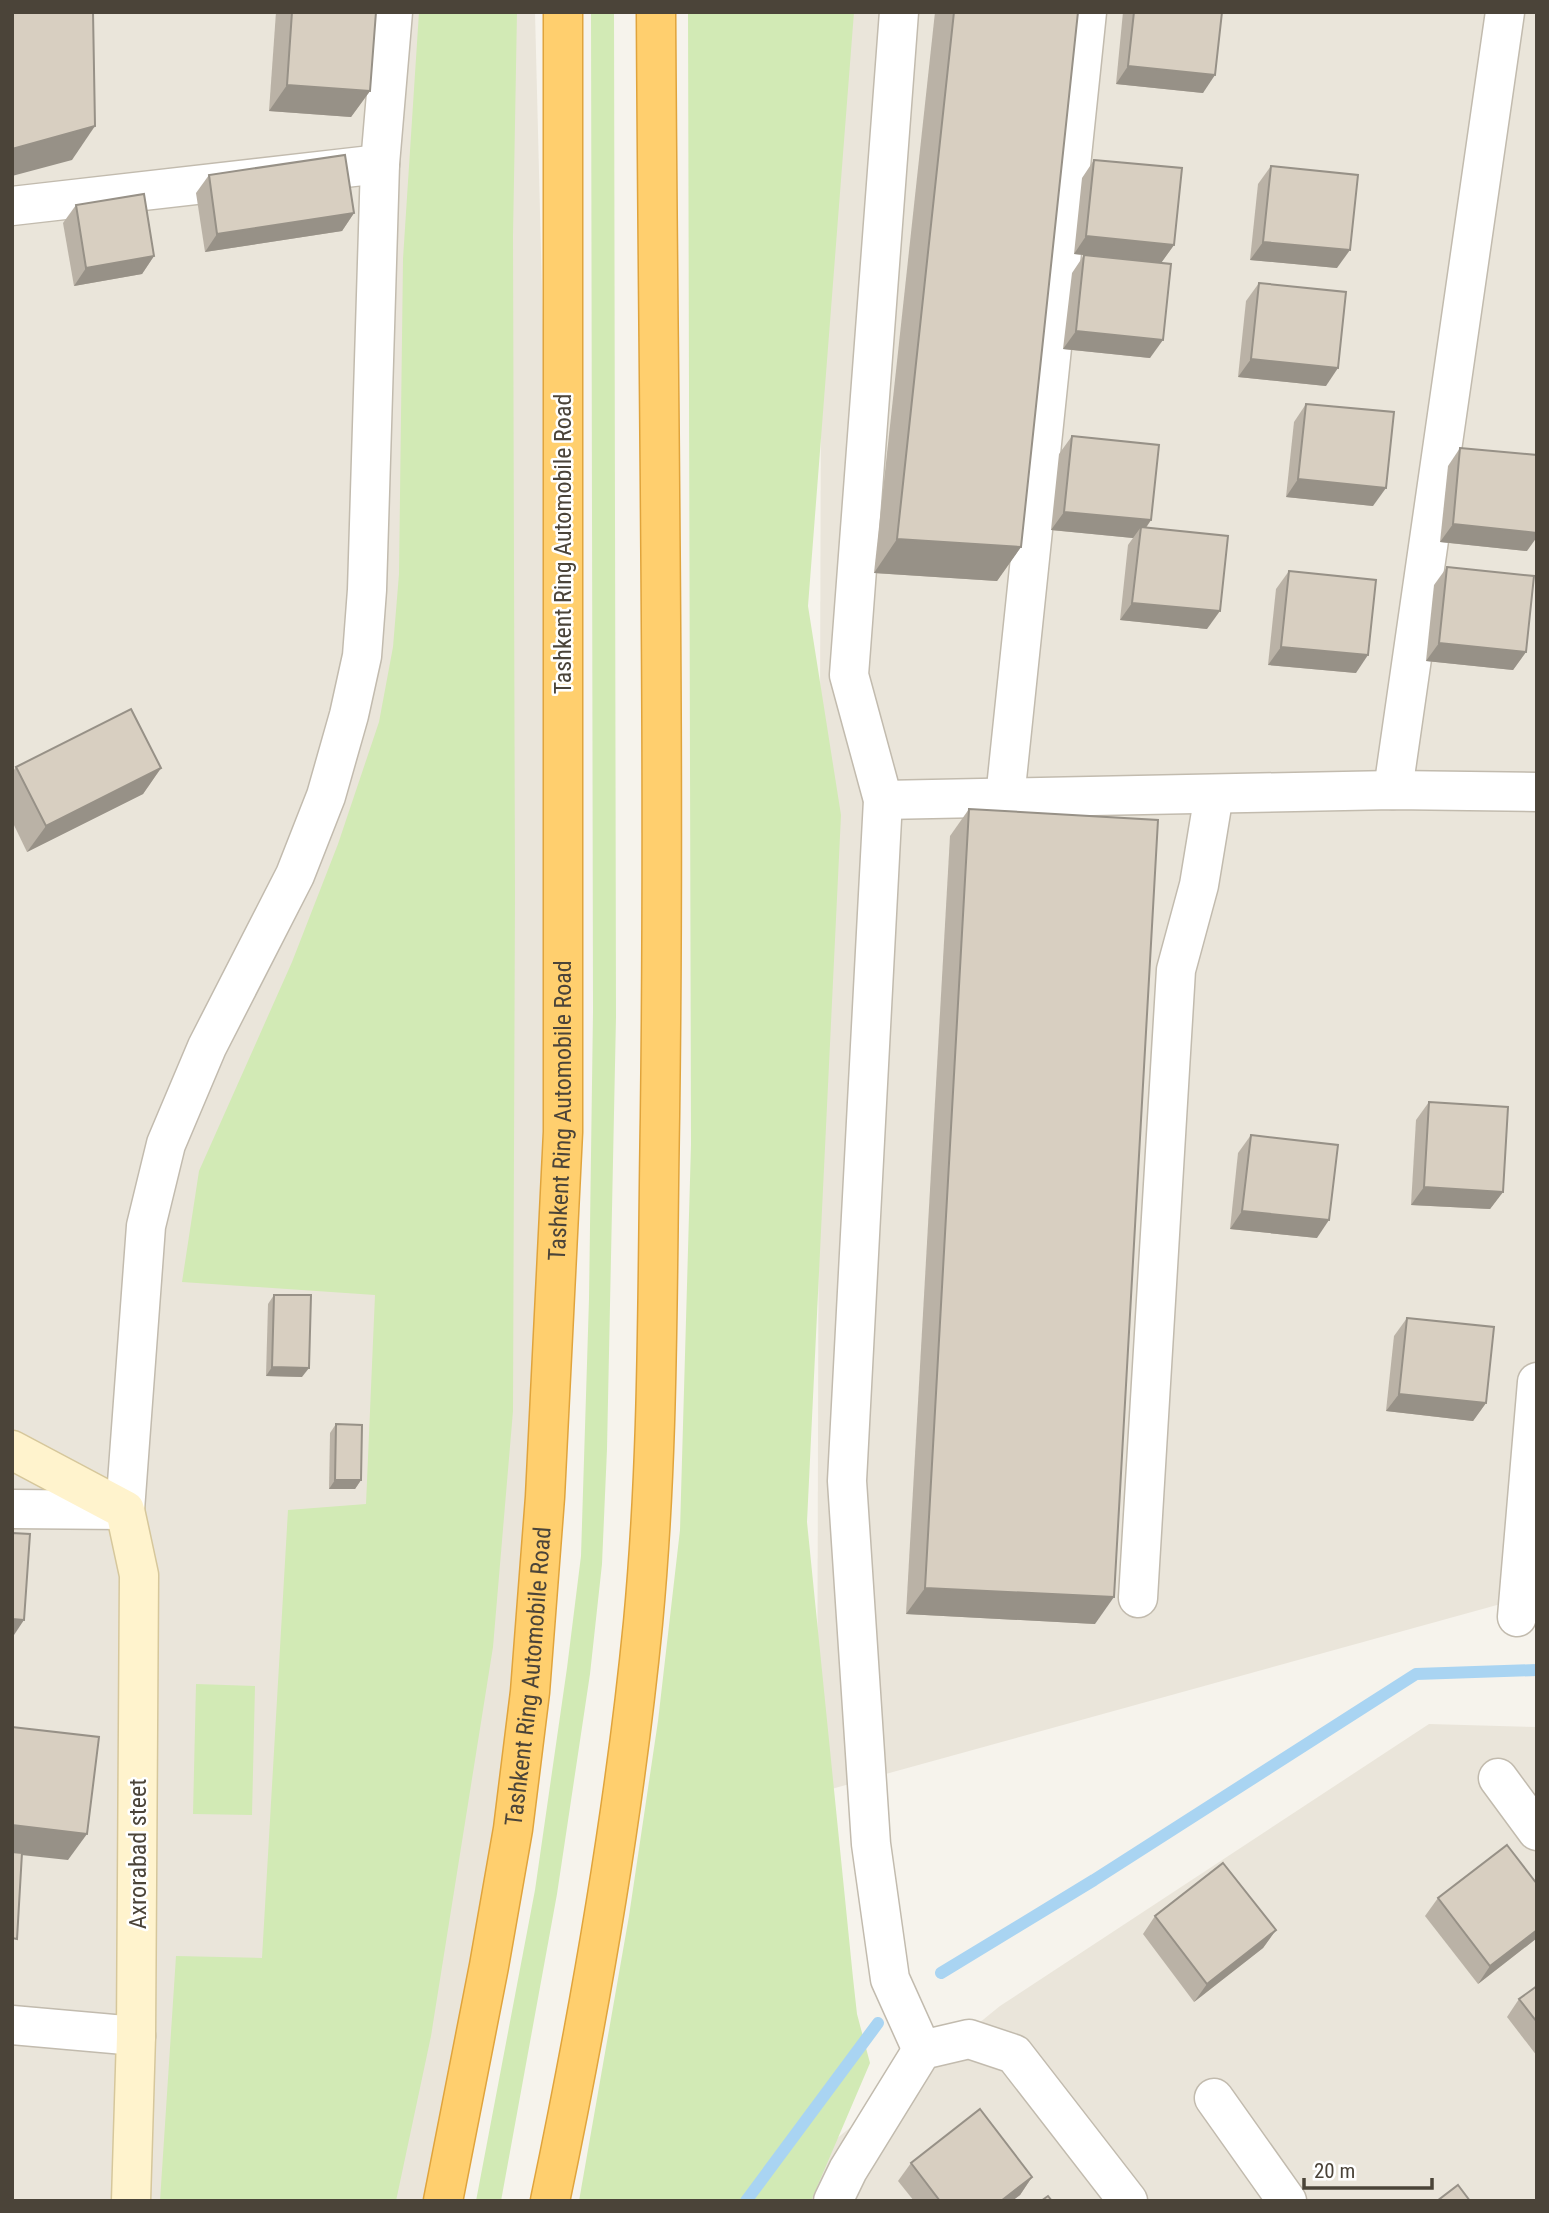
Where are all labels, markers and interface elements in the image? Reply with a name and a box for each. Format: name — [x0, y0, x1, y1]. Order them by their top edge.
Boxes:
street label: Tashkent Ring Automobile Road — [549, 394, 577, 694]
street label: Tashkent Ring Automobile Road — [543, 960, 577, 1262]
street label: Tashkent Ring Automobile Road — [499, 1526, 557, 1828]
street label: Axrorаbаd steet — [124, 1779, 152, 1929]
scale bar — [1304, 2146, 1432, 2190]
text: 20 m — [1314, 2159, 1355, 2183]

